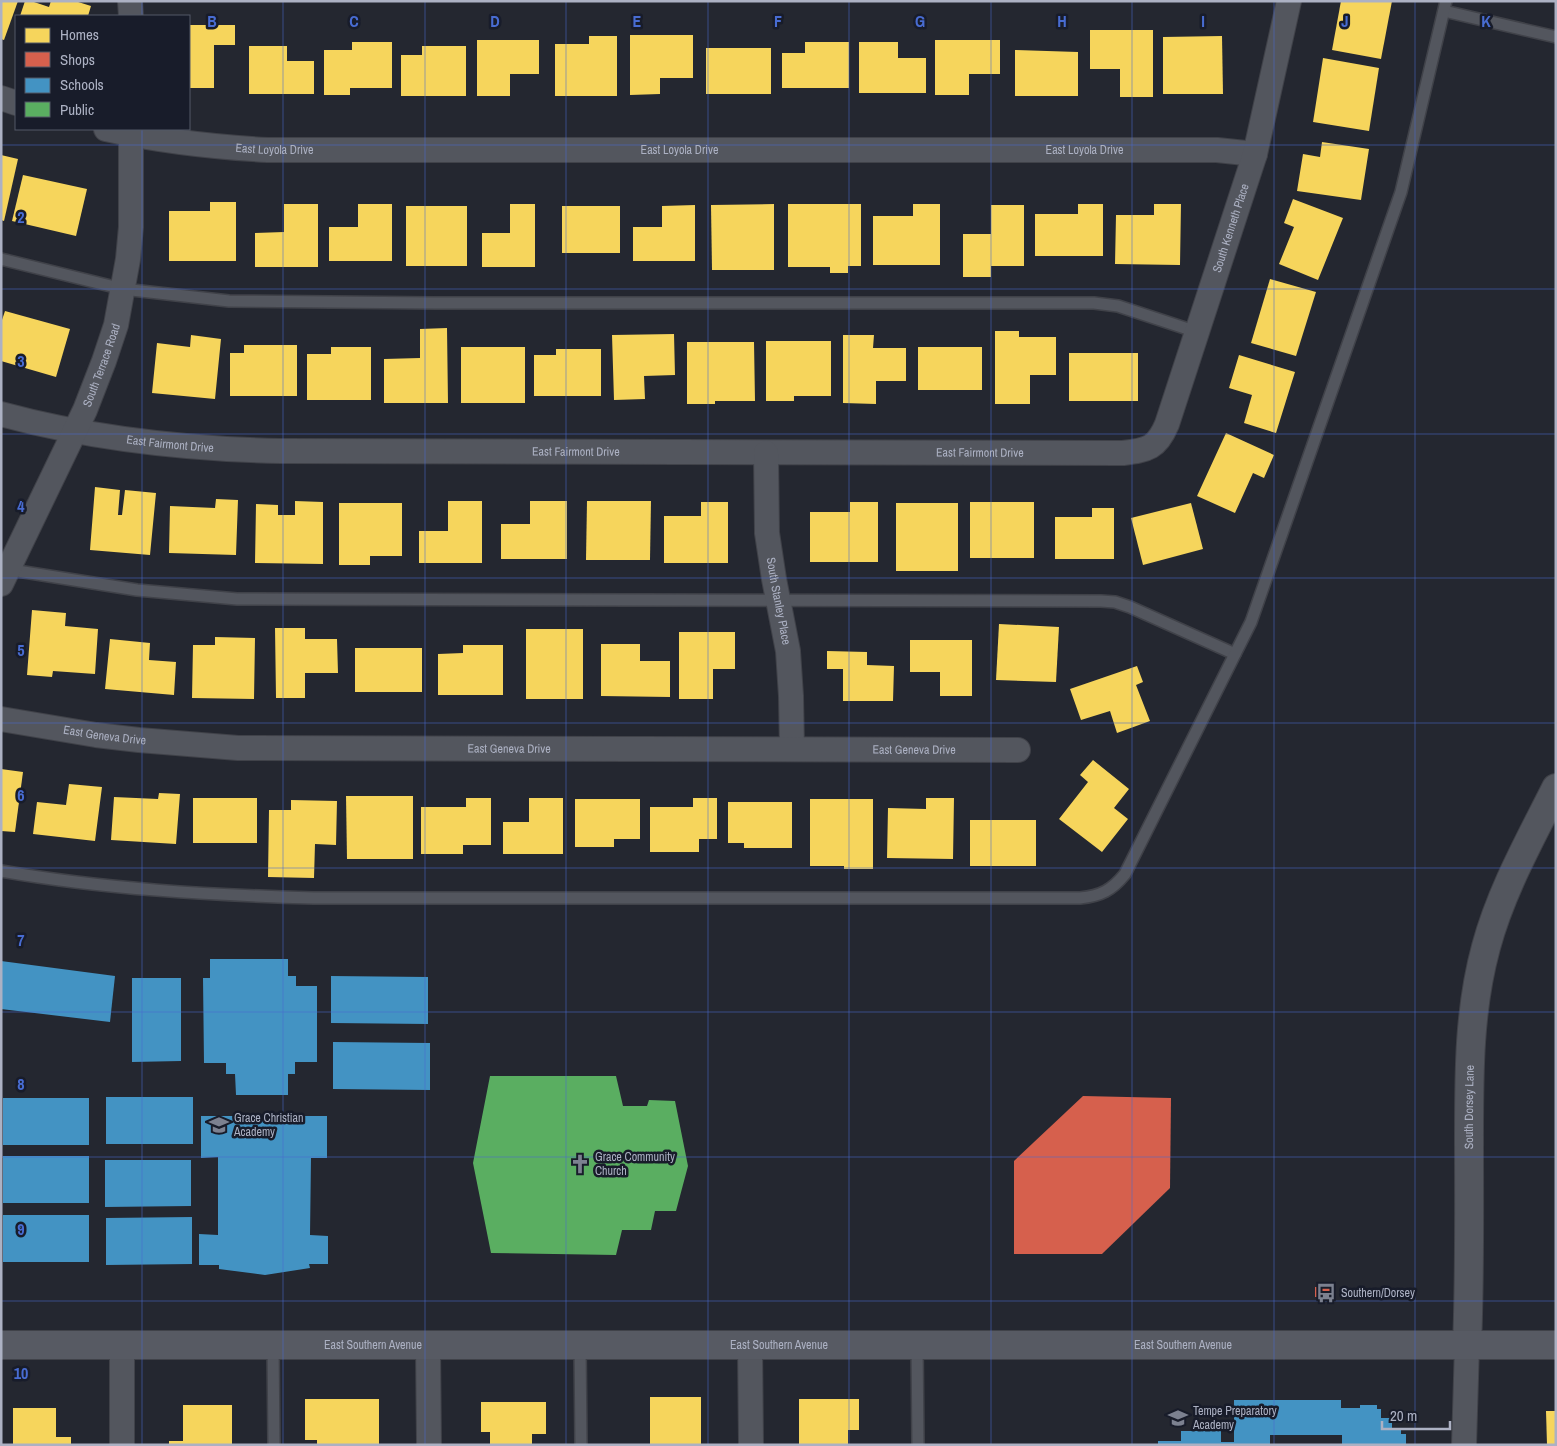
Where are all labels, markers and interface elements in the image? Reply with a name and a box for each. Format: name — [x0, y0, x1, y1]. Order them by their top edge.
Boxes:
text: B — [207, 10, 217, 32]
text: C — [349, 10, 359, 32]
text: D — [490, 10, 500, 32]
text: E — [633, 10, 642, 32]
text: F — [774, 10, 782, 32]
text: G — [915, 10, 925, 32]
text: H — [1057, 10, 1067, 32]
text: I — [1201, 10, 1205, 32]
text: J — [1341, 10, 1349, 32]
text: K — [1481, 10, 1491, 32]
legend — [15, 15, 190, 130]
text: Homes — [60, 24, 99, 45]
text: Shops — [60, 49, 95, 70]
text: Schools — [60, 74, 104, 95]
text: Public — [60, 99, 94, 120]
street label: East Loyola Drive — [235, 140, 313, 158]
street label: East Loyola Drive — [641, 142, 718, 158]
street label: East Loyola Drive — [1046, 142, 1123, 158]
street label: South Kenneth Place — [1209, 182, 1253, 275]
text: 2 — [17, 206, 25, 228]
street label: South Terrace Road — [79, 321, 124, 409]
text: 3 — [17, 350, 25, 372]
street label: East Fairmont Drive — [125, 431, 214, 456]
street label: East Fairmont Drive — [532, 444, 620, 460]
street label: East Fairmont Drive — [936, 445, 1024, 461]
text: 4 — [17, 495, 25, 517]
street label: South Stanley Place — [763, 556, 795, 646]
text: 5 — [17, 639, 25, 661]
street label: East Geneva Drive — [62, 722, 147, 749]
street label: East Geneva Drive — [467, 741, 551, 757]
street label: East Geneva Drive — [872, 742, 956, 758]
text: 6 — [17, 784, 25, 806]
text: 7 — [17, 929, 25, 951]
street label: South Dorsey Lane — [1461, 1065, 1478, 1149]
text: 8 — [17, 1073, 25, 1095]
place label: Grace Christian Academy — [233, 1110, 303, 1140]
school or university icon: Grace Christian Academy — [208, 1114, 230, 1136]
place label: Grace Community Church — [595, 1149, 675, 1179]
church icon: Grace Community Church — [569, 1153, 591, 1175]
text: 9 — [17, 1218, 25, 1240]
bus stop icon: Southern/Dorsey — [1315, 1282, 1337, 1304]
place label: Southern/Dorsey — [1341, 1285, 1415, 1301]
street label: East Southern Avenue — [324, 1337, 422, 1353]
street label: East Southern Avenue — [730, 1337, 828, 1353]
street label: East Southern Avenue — [1134, 1337, 1232, 1353]
text: 10 — [14, 1362, 28, 1384]
scale bar — [1382, 1398, 1450, 1430]
place label: Tempe Preparatory Academy — [1192, 1403, 1277, 1433]
text: 20 m — [1390, 1405, 1417, 1426]
school or university icon: Tempe Preparatory Academy — [1167, 1407, 1189, 1429]

